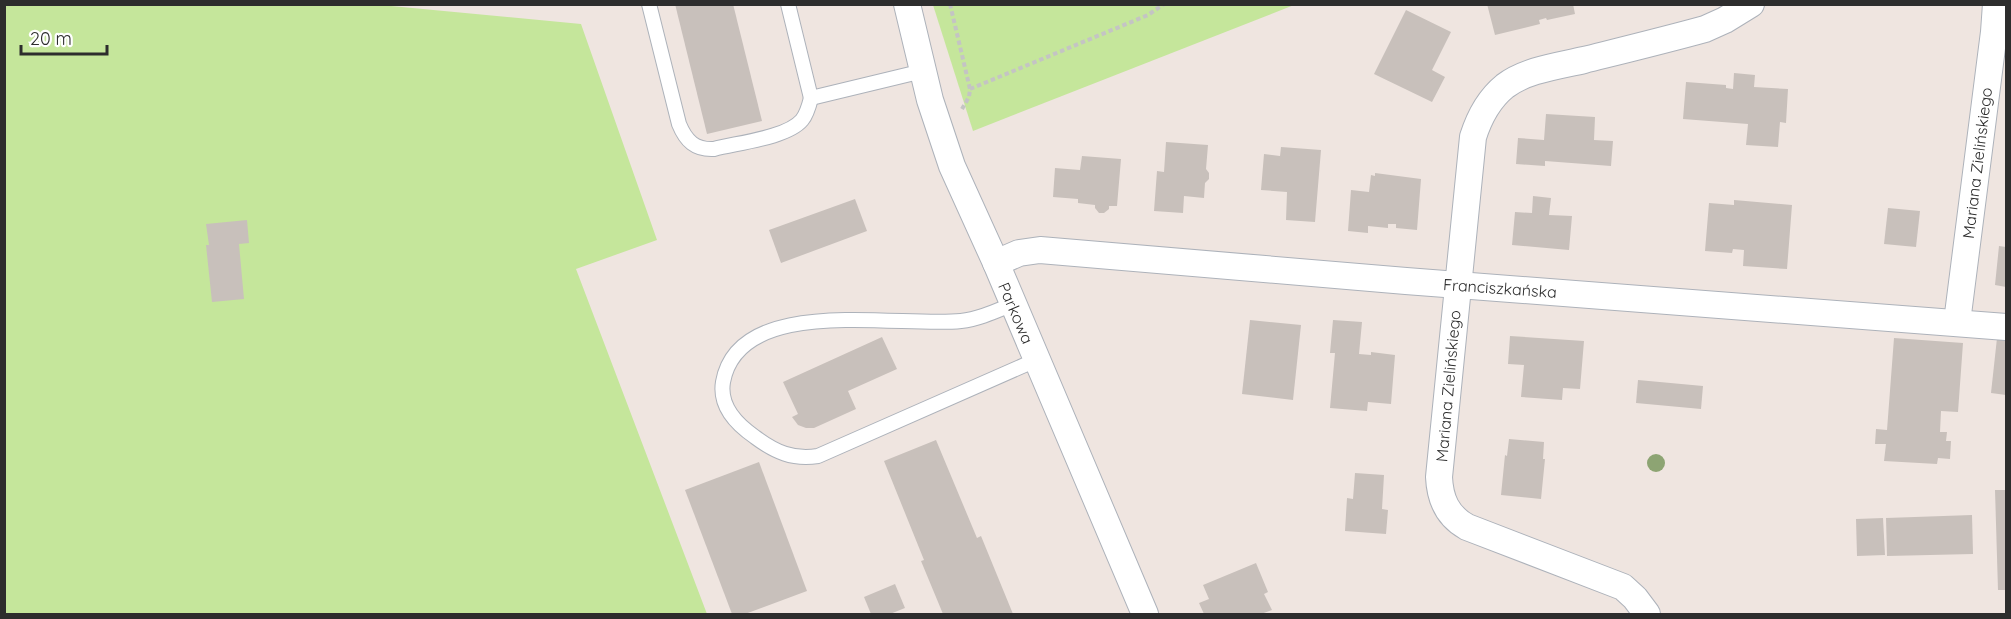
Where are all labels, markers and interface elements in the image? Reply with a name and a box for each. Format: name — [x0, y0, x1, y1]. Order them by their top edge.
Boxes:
scale bar — [21, 18, 106, 56]
text: 20 m — [30, 27, 72, 50]
street label: Mariana Zielińskiego — [1958, 86, 1996, 240]
street label: Franciszkańska — [1443, 274, 1557, 302]
street label: Parkowa — [994, 279, 1038, 347]
street label: Mariana Zielińskiego — [1431, 309, 1465, 463]

